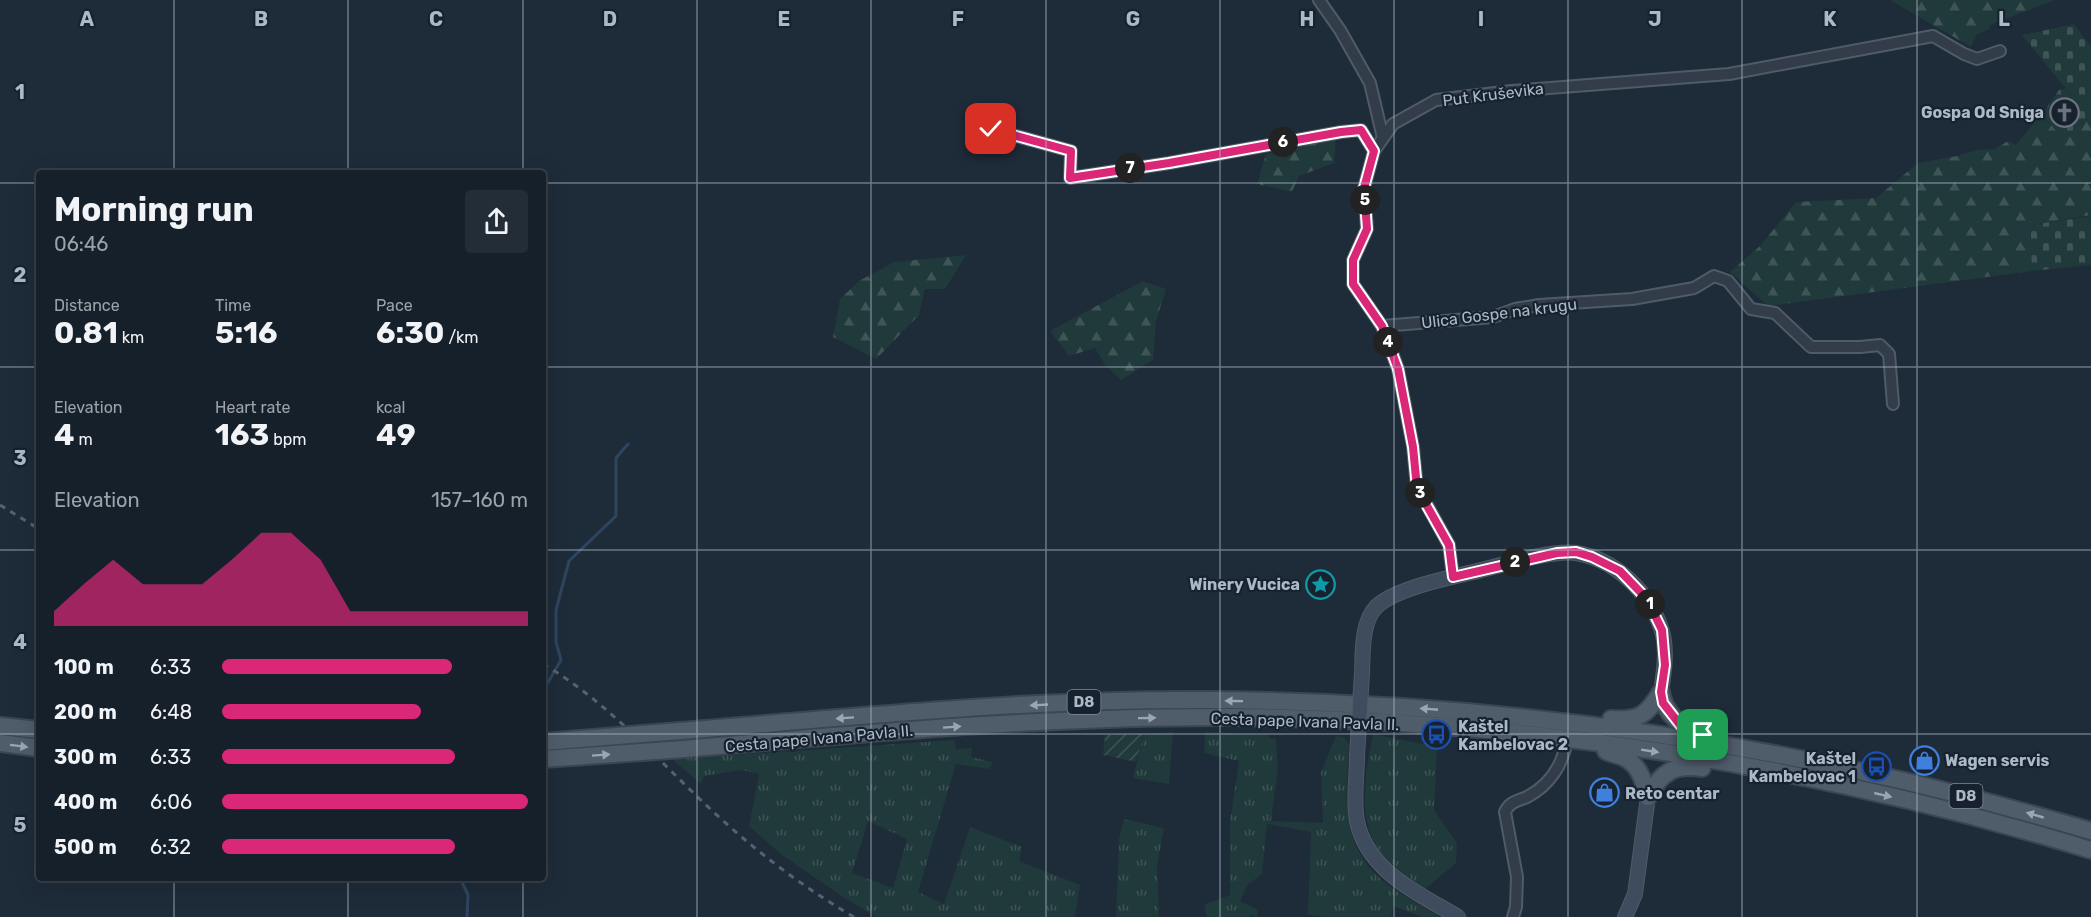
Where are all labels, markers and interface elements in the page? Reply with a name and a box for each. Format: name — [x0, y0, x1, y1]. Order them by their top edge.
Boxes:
text: A — [80, 7, 95, 31]
text: B — [254, 7, 268, 31]
text: C — [429, 7, 443, 31]
text: D — [603, 7, 617, 31]
text: E — [778, 7, 790, 31]
text: F — [952, 7, 964, 31]
text: G — [1126, 7, 1140, 31]
text: H — [1300, 7, 1314, 31]
text: I — [1478, 7, 1484, 31]
text: J — [1648, 7, 1662, 31]
text: K — [1823, 7, 1837, 31]
text: L — [1998, 7, 2010, 31]
street label: Put Kruševika — [1441, 79, 1545, 110]
text: 1 — [15, 80, 25, 104]
church icon: Gospa Od Sniga — [2049, 96, 2081, 128]
pin — [965, 103, 1016, 154]
place label: Gospa Od Sniga — [1921, 103, 2044, 122]
icon: check — [974, 112, 1007, 145]
pin: 6 — [1268, 127, 1298, 157]
text: 6 — [1278, 132, 1288, 151]
pin: 7 — [1115, 153, 1145, 183]
text: 7 — [1125, 158, 1135, 177]
pin: 5 — [1350, 185, 1380, 215]
text: Morning run — [54, 190, 254, 229]
button: share — [465, 190, 528, 253]
text: 5 — [1360, 190, 1370, 209]
text: 06:46 — [54, 232, 108, 256]
text: 2 — [14, 263, 27, 287]
street label: Ulica Gospe na krugu — [1420, 295, 1578, 332]
text: Distance — [54, 296, 120, 315]
text: Time — [215, 296, 251, 315]
text: Pace — [376, 296, 413, 315]
text: 0.81 — [54, 315, 118, 351]
text: 5:16 — [215, 315, 278, 351]
text: 6:30 — [376, 315, 444, 351]
pin: 4 — [1373, 327, 1403, 357]
text: km — [118, 328, 144, 347]
text: /km — [444, 328, 479, 347]
text: 4 — [1383, 332, 1393, 351]
text: Elevation — [54, 398, 123, 417]
text: Heart rate — [215, 398, 290, 417]
text: kcal — [376, 398, 405, 417]
text: 4 — [54, 417, 75, 453]
text: 163 — [215, 417, 269, 453]
text: 49 — [376, 417, 416, 453]
text: m — [75, 430, 93, 449]
text: bpm — [269, 430, 306, 449]
text: 3 — [13, 446, 27, 470]
pin: 3 — [1405, 478, 1435, 508]
text: 3 — [1415, 483, 1425, 502]
text: Elevation — [54, 488, 140, 512]
text: 157–160 m — [431, 488, 528, 512]
pin: 2 — [1500, 547, 1530, 577]
text: 2 — [1510, 552, 1520, 571]
place icon: Winery Vucica — [1305, 568, 1337, 600]
place label: Winery Vucica — [1189, 575, 1300, 594]
pin: 1 — [1635, 589, 1665, 619]
text: 1 — [1646, 594, 1654, 613]
text: 4 — [13, 630, 27, 654]
text: 100 m — [54, 655, 114, 679]
text: 6:33 — [150, 655, 191, 679]
road number: D8 — [1068, 690, 1100, 714]
one-way arrow — [1225, 696, 1244, 705]
text: 200 m — [54, 700, 117, 724]
text: 6:48 — [150, 700, 192, 724]
one-way arrow — [1030, 700, 1049, 709]
one-way arrow — [1420, 704, 1439, 713]
street label: Cesta pape Ivana Pavla II. — [1210, 709, 1400, 734]
pin — [1677, 709, 1728, 760]
one-way arrow — [835, 713, 854, 723]
one-way arrow — [1137, 713, 1156, 723]
place label: Kaštel Kambelovac 2 — [1458, 717, 1568, 754]
icon: arrive — [1686, 718, 1719, 751]
bus stop icon: Kaštel Kambelovac 2 — [1421, 719, 1453, 751]
street label: Cesta pape Ivana Pavla II. — [724, 721, 914, 756]
one-way arrow — [942, 722, 961, 732]
one-way arrow — [10, 741, 29, 751]
shop icon: Wagen servis — [1908, 744, 1940, 776]
text: 300 m — [54, 745, 117, 769]
text: 6:33 — [150, 745, 191, 769]
one-way arrow — [1641, 746, 1660, 755]
place label: Kaštel Kambelovac 1 — [1748, 749, 1856, 786]
one-way arrow — [592, 751, 611, 760]
bus stop icon: Kaštel Kambelovac 1 — [1861, 751, 1893, 783]
place label: Wagen servis — [1945, 751, 2049, 770]
shop icon: Reto centar — [1588, 777, 1620, 809]
place label: Reto centar — [1625, 784, 1720, 803]
road number: D8 — [1950, 784, 1982, 808]
text: 400 m — [54, 790, 117, 814]
text: 6:06 — [150, 790, 192, 814]
one-way arrow — [1874, 790, 1892, 800]
one-way arrow — [2026, 810, 2044, 819]
text: 5 — [14, 813, 27, 837]
text: 500 m — [54, 835, 117, 859]
text: 6:32 — [150, 835, 191, 859]

